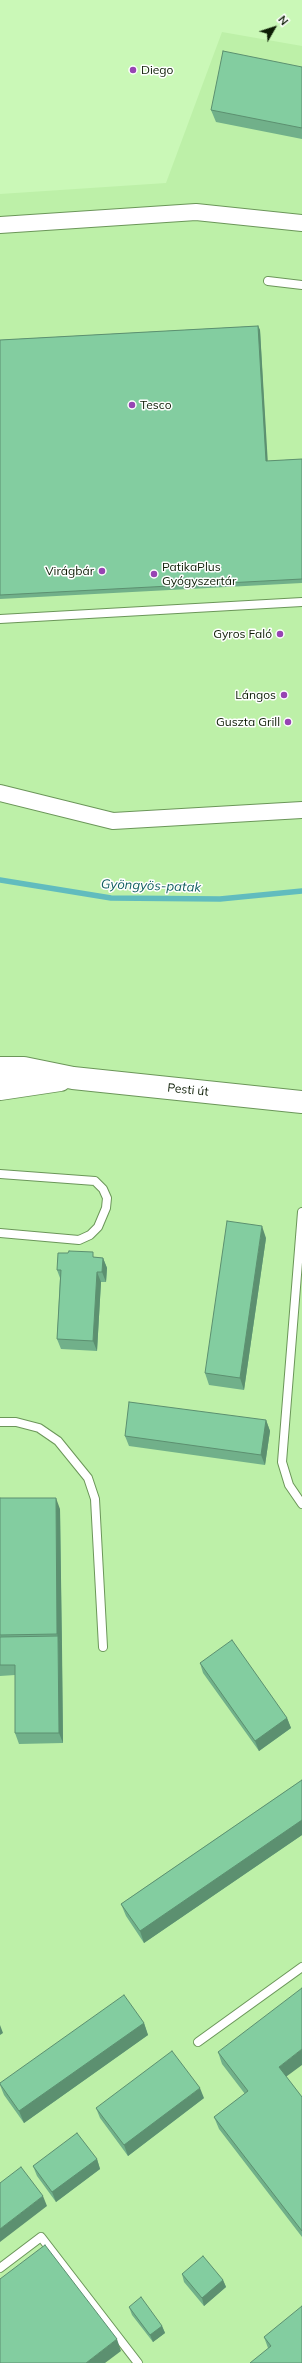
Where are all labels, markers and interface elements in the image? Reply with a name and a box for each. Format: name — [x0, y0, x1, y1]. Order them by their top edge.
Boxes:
north arrow — [254, 8, 294, 48]
text: N — [275, 13, 291, 28]
place label: Diego — [141, 63, 173, 77]
marker: Diego — [128, 65, 138, 75]
place label: Tesco — [140, 398, 171, 412]
marker: Tesco — [127, 400, 137, 410]
place label: PatikaPlus Gyógyszertár — [162, 560, 236, 588]
place label: Virágbár — [45, 564, 94, 578]
marker: Virágbár — [97, 566, 107, 576]
marker: PatikaPlus Gyógyszertár — [149, 569, 159, 579]
place label: Gyros Faló — [213, 627, 272, 641]
marker: Gyros Faló — [275, 629, 285, 639]
place label: Lángos — [235, 688, 276, 702]
marker: Lángos — [279, 690, 289, 700]
place label: Guszta Grill — [216, 715, 280, 729]
marker: Guszta Grill — [283, 717, 293, 727]
water label: Gyöngyös-patak — [101, 876, 201, 896]
street label: Pesti út — [167, 1081, 209, 1099]

